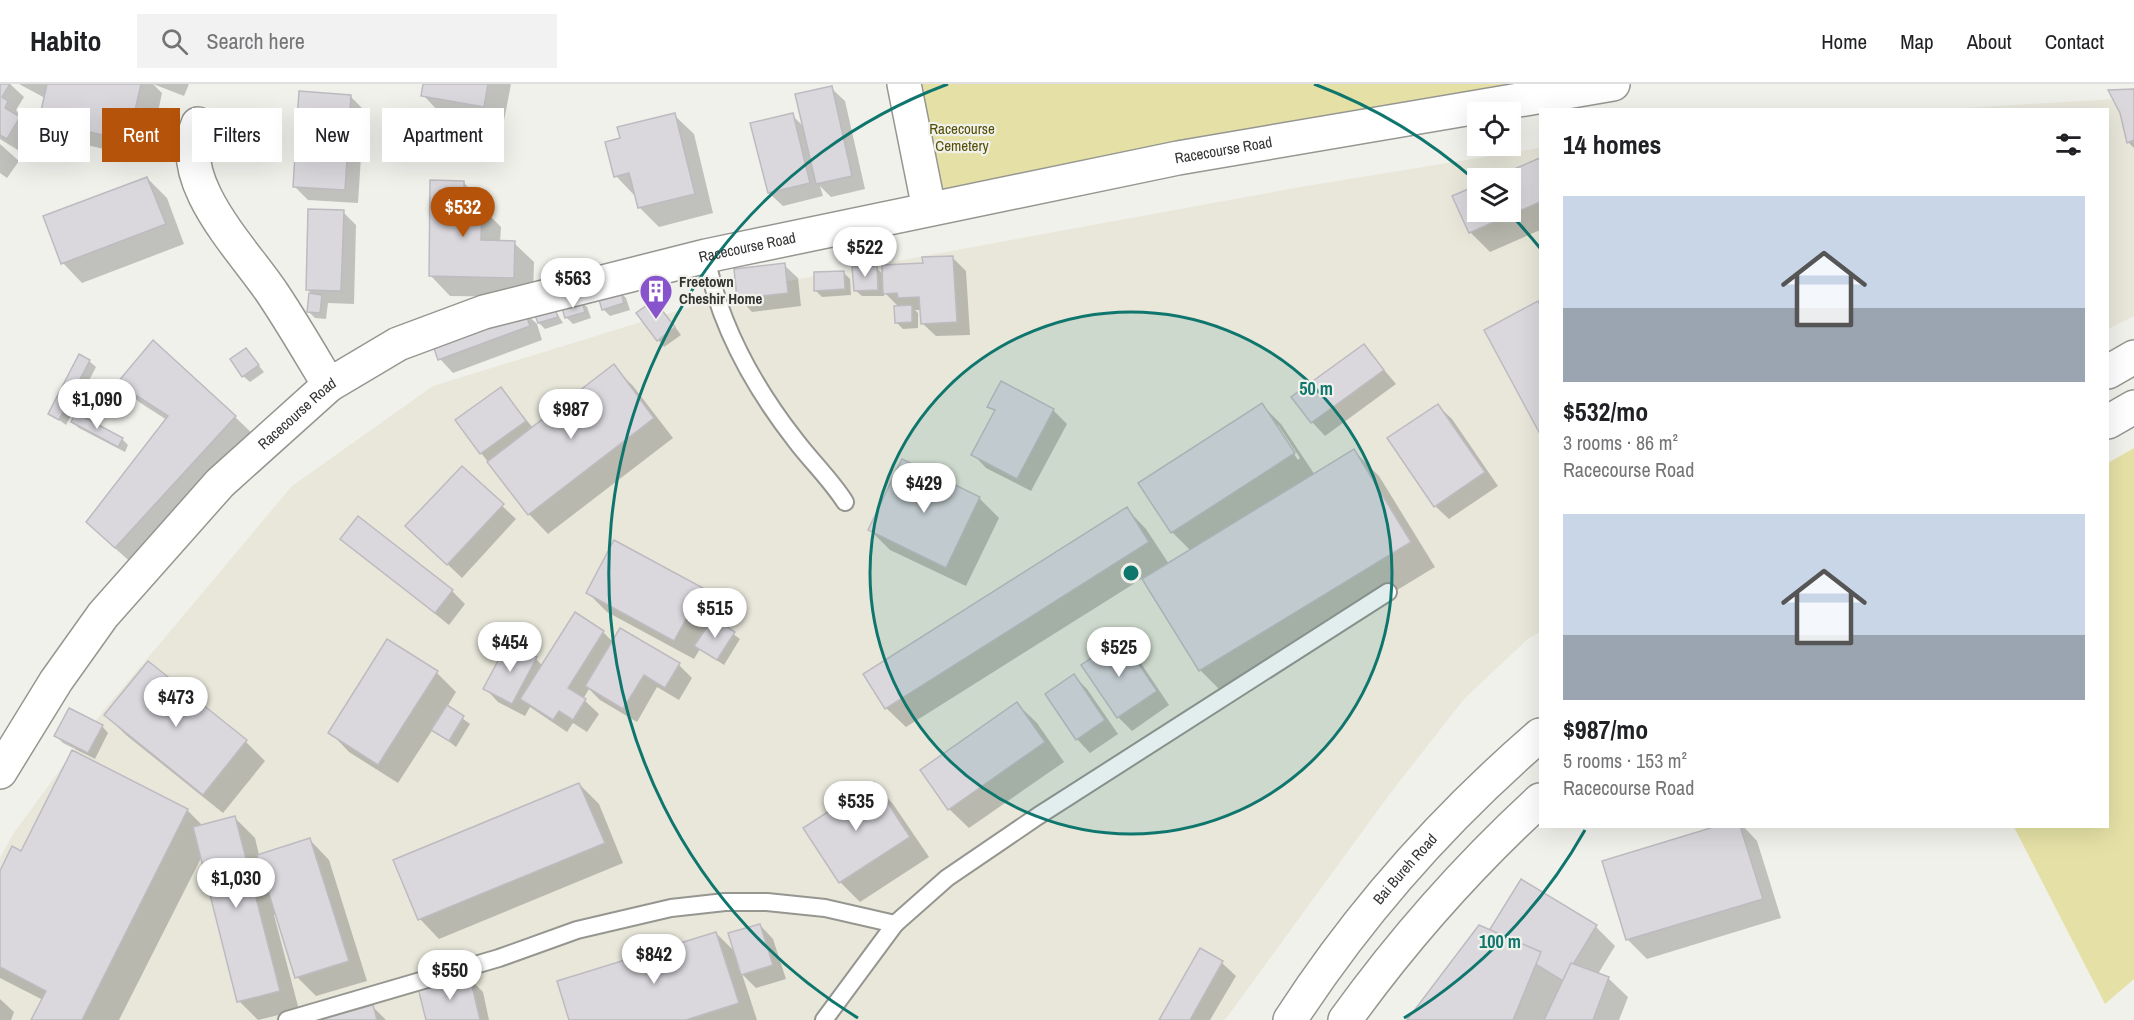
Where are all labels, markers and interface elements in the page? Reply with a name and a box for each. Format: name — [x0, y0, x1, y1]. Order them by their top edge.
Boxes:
search box — [137, 14, 557, 68]
text: Habito — [30, 22, 101, 60]
icon: search — [158, 25, 191, 58]
text: Search here — [206, 26, 305, 56]
text: Home — [1821, 27, 1867, 56]
text: Map — [1900, 27, 1934, 56]
text: About — [1967, 27, 2012, 56]
text: Contact — [2045, 27, 2104, 56]
map controls — [1467, 102, 1521, 222]
button: locate — [1467, 102, 1521, 156]
chip: Buy — [18, 108, 90, 162]
chip: Rent — [102, 108, 180, 162]
chip: Filters — [192, 108, 282, 162]
chip: New — [294, 108, 370, 162]
chip: Apartment — [382, 108, 504, 162]
park label: Racecourse Cemetery — [929, 118, 995, 156]
text: 14 homes — [1563, 127, 1661, 162]
icon: filters — [2052, 128, 2085, 161]
street label: Racecourse Road — [1173, 131, 1274, 168]
button: layers — [1467, 168, 1521, 222]
pin: $532 — [427, 187, 499, 238]
text: $532 — [445, 193, 481, 220]
street label: Racecourse Road — [696, 227, 798, 267]
pin: $522 — [829, 227, 901, 278]
text: $522 — [847, 233, 883, 260]
icon: home — [1770, 235, 1878, 343]
pin: $563 — [537, 258, 609, 309]
text: $563 — [555, 264, 591, 291]
place label: Freetown Cheshir Home — [679, 271, 763, 309]
building icon: Freetown Cheshir Home — [638, 273, 674, 320]
street label: Racecourse Road — [253, 372, 340, 454]
text: 50 m — [1299, 376, 1333, 401]
pin: $1,090 — [48, 379, 146, 430]
text: $1,090 — [72, 385, 122, 412]
pin: $987 — [535, 389, 607, 440]
text: $532/mo — [1563, 394, 1648, 429]
text: $987 — [553, 395, 589, 422]
text: 3 rooms · 86 m² — [1563, 429, 1678, 456]
text: Racecourse Road — [1563, 456, 1694, 483]
pin: $429 — [888, 463, 960, 514]
text: $429 — [906, 469, 942, 496]
icon: home — [1770, 553, 1878, 661]
centre of rings — [1121, 563, 1141, 583]
pin: $515 — [679, 588, 751, 639]
text: $515 — [697, 594, 733, 621]
pin: $454 — [474, 622, 546, 673]
pin: $525 — [1083, 627, 1155, 678]
text: $454 — [492, 628, 528, 655]
text: $525 — [1101, 633, 1137, 660]
pin: $473 — [140, 677, 212, 728]
text: $473 — [158, 683, 194, 710]
text: $987/mo — [1563, 712, 1648, 747]
text: 5 rooms · 153 m² — [1563, 747, 1687, 774]
text: Racecourse Road — [1563, 774, 1694, 801]
pin: $535 — [820, 781, 892, 832]
text: $535 — [838, 787, 874, 814]
street label: Bai Bureh Road — [1368, 829, 1442, 909]
pin: $1,030 — [187, 858, 285, 909]
text: $1,030 — [211, 864, 261, 891]
text: 100 m — [1479, 929, 1521, 954]
pin: $842 — [618, 934, 690, 985]
text: $842 — [636, 940, 672, 967]
pin: $550 — [414, 950, 486, 1001]
text: $550 — [432, 956, 468, 983]

